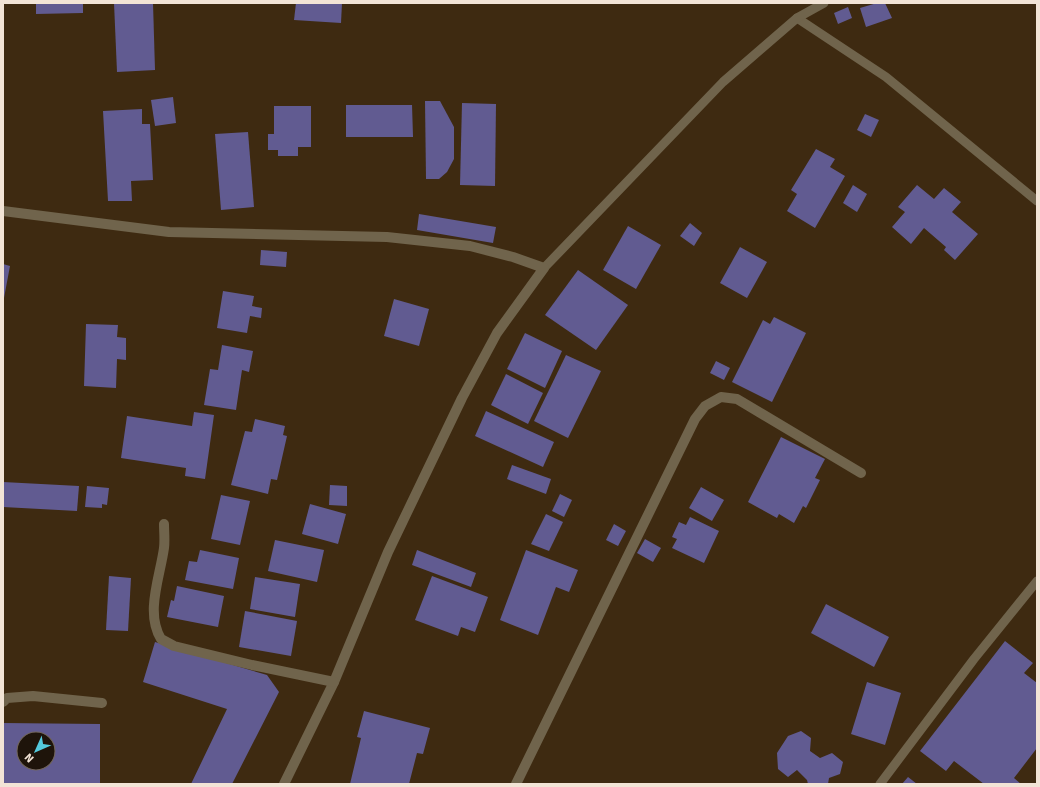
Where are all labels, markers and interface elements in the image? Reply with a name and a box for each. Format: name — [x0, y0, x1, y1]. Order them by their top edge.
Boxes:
north arrow — [16, 731, 56, 771]
text: N — [22, 750, 37, 765]

